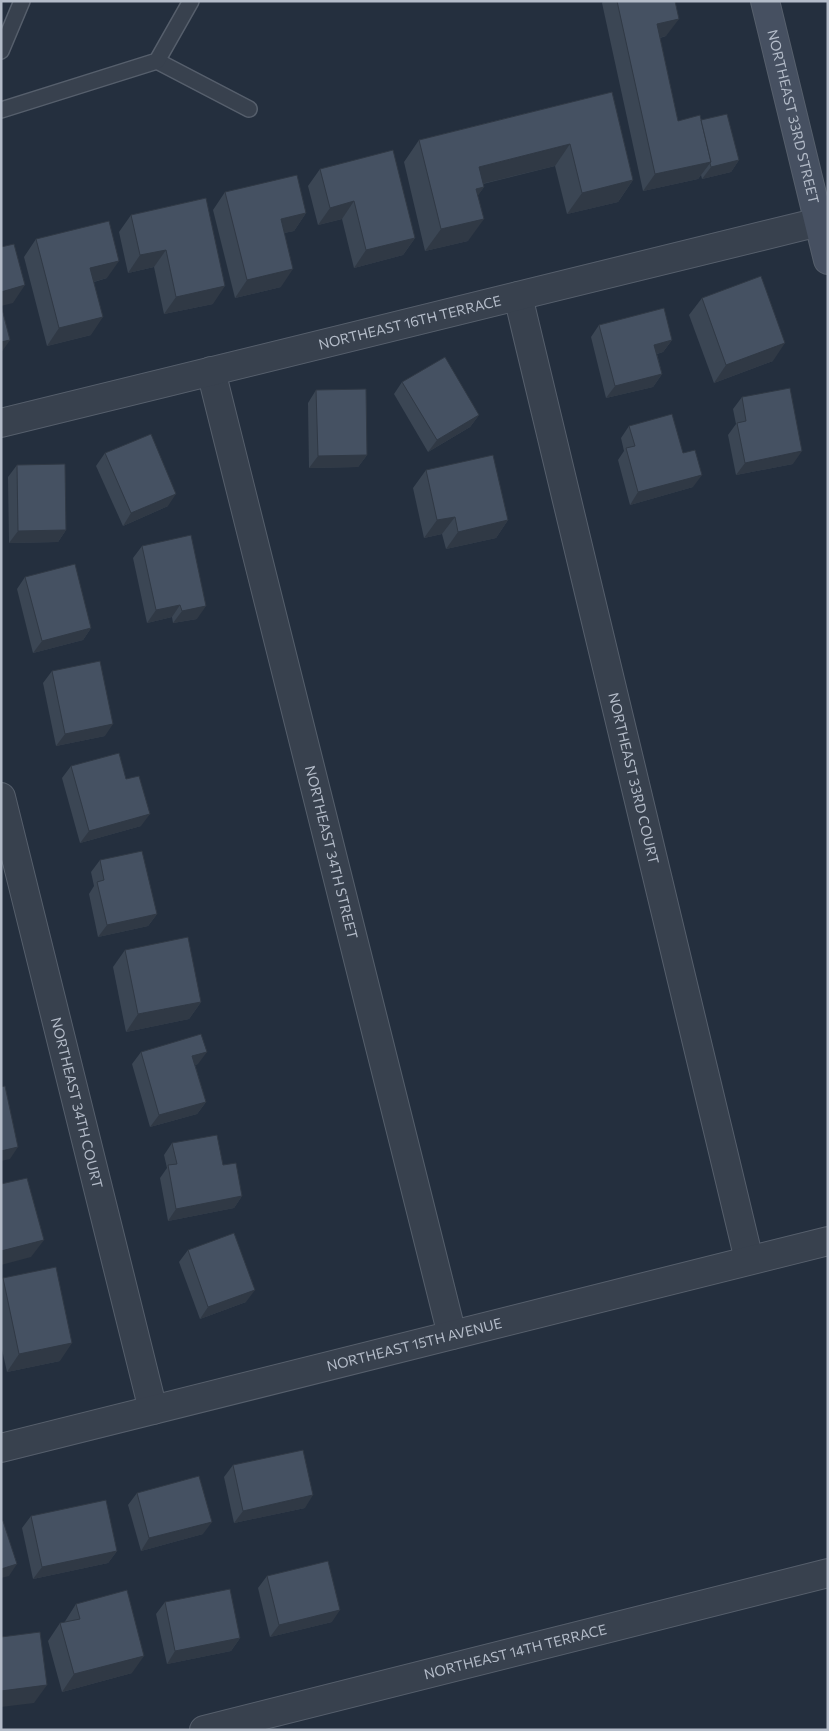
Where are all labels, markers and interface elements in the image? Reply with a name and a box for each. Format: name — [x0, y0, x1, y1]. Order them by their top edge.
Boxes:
street label: NORTHEAST 33RD STREET — [764, 28, 823, 205]
street label: NORTHEAST 16TH TERRACE — [317, 291, 503, 353]
street label: NORTHEAST 33RD COURT — [605, 691, 663, 866]
street label: NORTHEAST 34TH STREET — [302, 763, 362, 941]
street label: NORTHEAST 34TH COURT — [48, 1015, 107, 1190]
street label: NORTHEAST 15TH AVENUE — [325, 1314, 503, 1374]
street label: NORTHEAST 14TH TERRACE — [422, 1620, 608, 1682]

